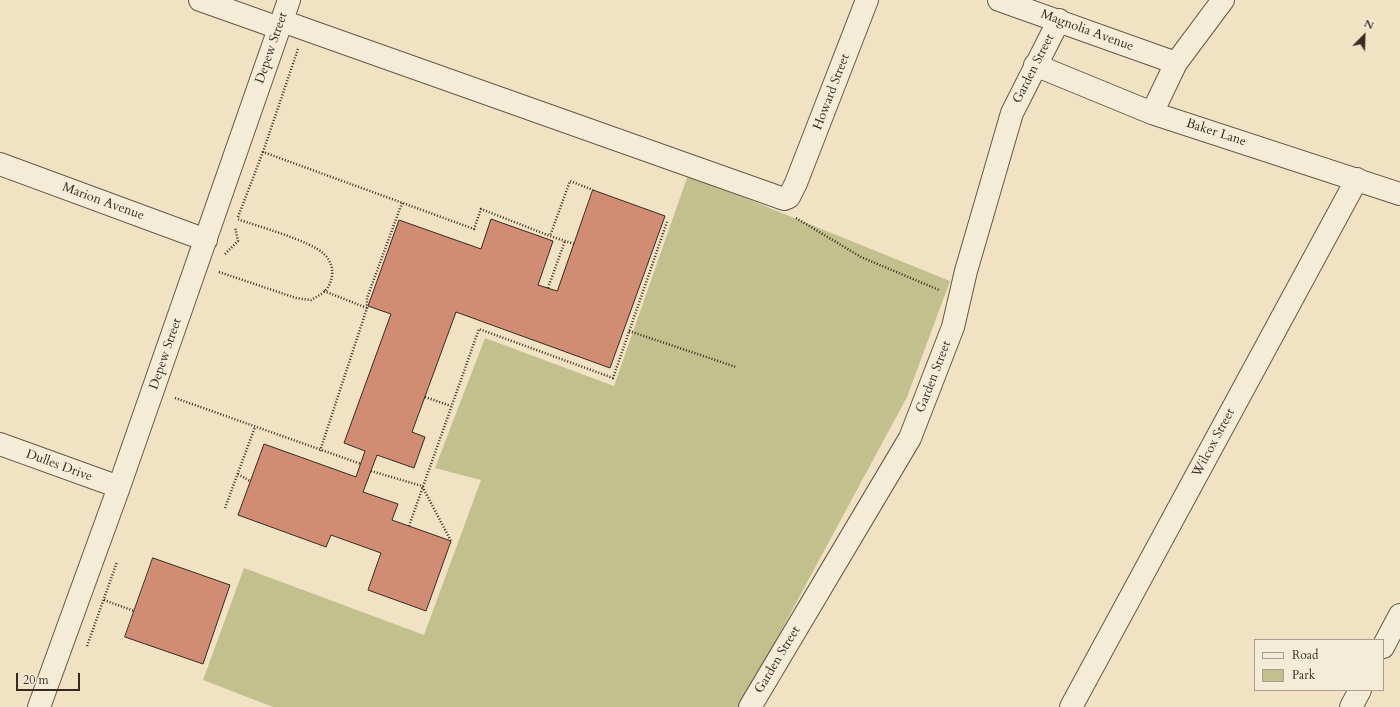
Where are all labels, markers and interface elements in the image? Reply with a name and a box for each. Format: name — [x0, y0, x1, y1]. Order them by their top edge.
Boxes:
street label: Magnolia Avenue — [1038, 7, 1136, 55]
street label: Depew Street — [253, 10, 291, 86]
north arrow — [1344, 16, 1384, 56]
text: N — [1362, 16, 1376, 33]
street label: Garden Street — [1010, 32, 1058, 106]
street label: Howard Street — [810, 52, 854, 132]
street label: Baker Lane — [1184, 116, 1248, 150]
street label: Marion Avenue — [60, 180, 146, 224]
street label: Depew Street — [147, 316, 185, 392]
street label: Garden Street — [913, 339, 955, 415]
street label: Wilcox Street — [1189, 406, 1239, 480]
street label: Dulles Drive — [24, 447, 94, 485]
street label: Garden Street — [752, 624, 804, 696]
legend — [1254, 639, 1384, 691]
text: Road — [1292, 647, 1318, 663]
scale bar — [18, 665, 82, 691]
text: Park — [1292, 667, 1315, 683]
text: 20 m — [23, 672, 49, 688]

